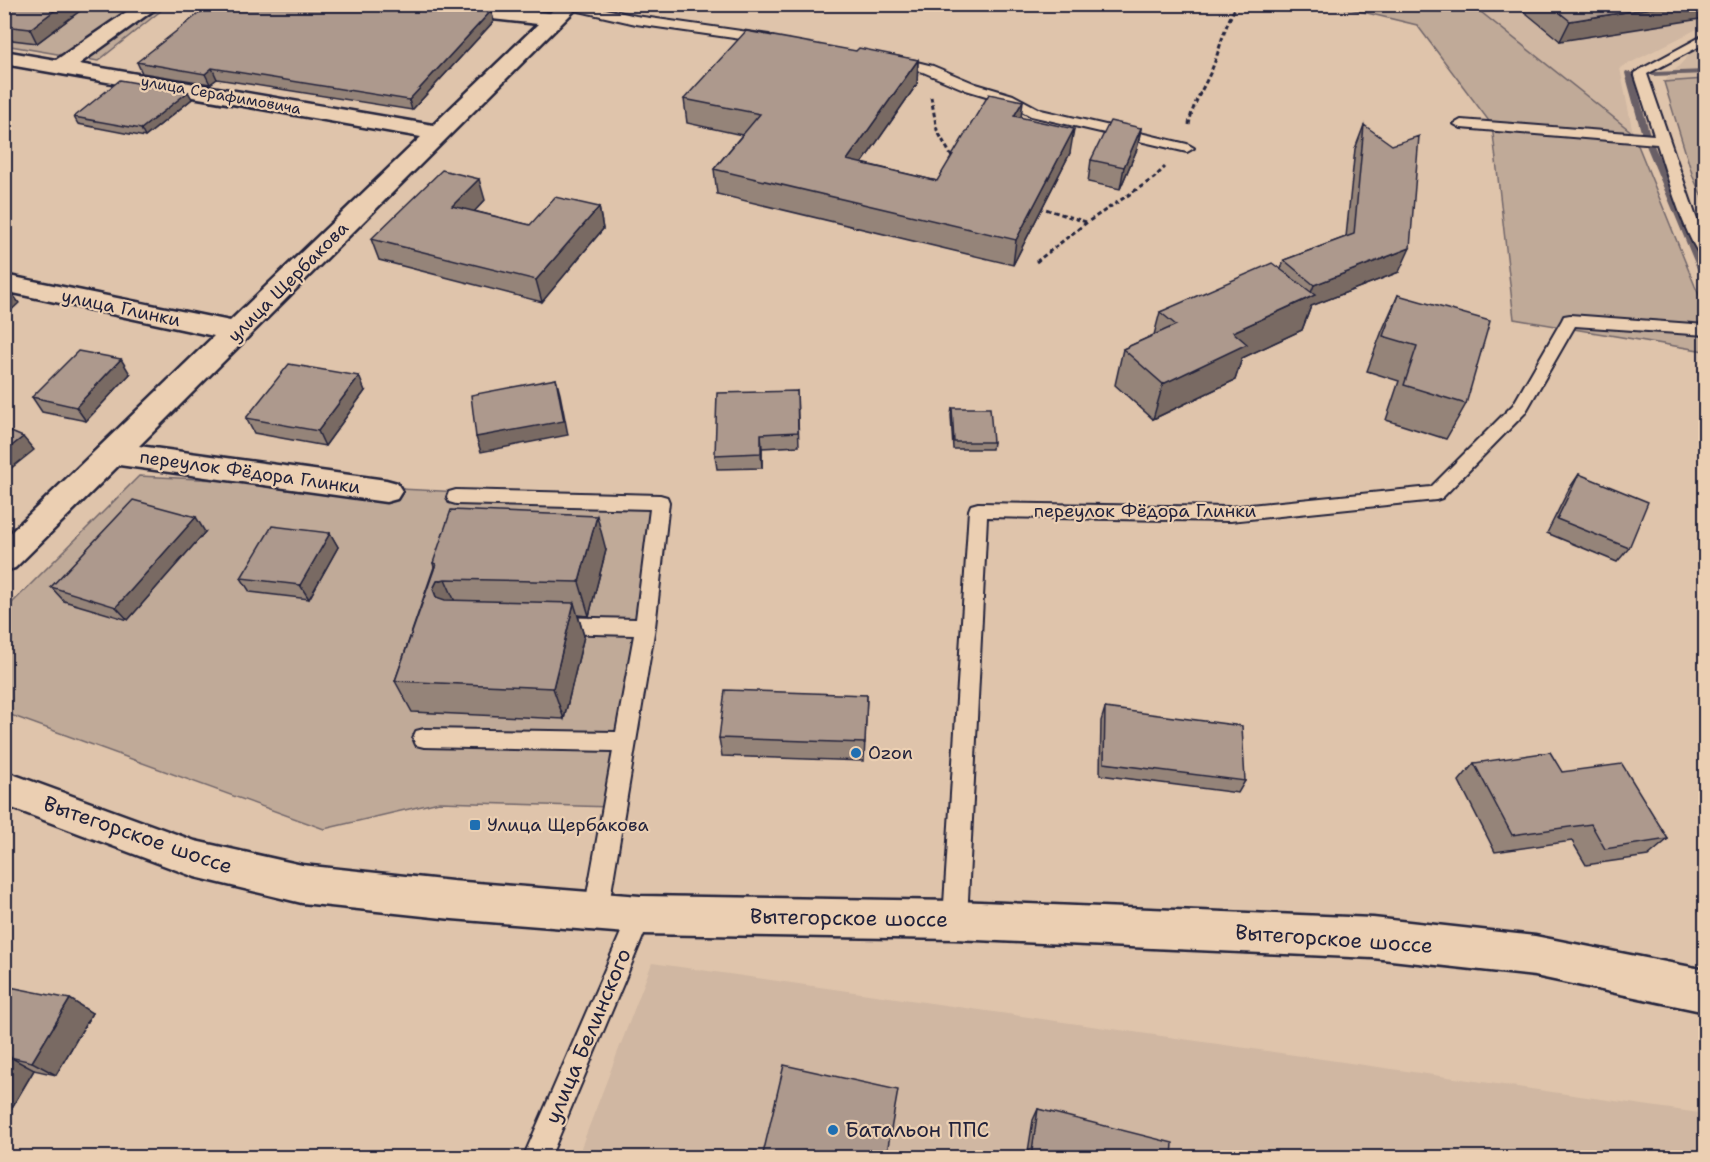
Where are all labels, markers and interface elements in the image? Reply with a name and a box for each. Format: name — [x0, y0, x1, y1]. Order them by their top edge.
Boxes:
street label: улица Серафимовича — [139, 71, 303, 119]
street label: улица Щербакова — [222, 216, 354, 348]
street label: улица Глинки — [59, 284, 183, 332]
street label: переулок Фёдора Глинки — [138, 445, 362, 499]
street label: переулок Фёдора Глинки — [1034, 499, 1257, 523]
place label: Ozon — [868, 741, 913, 765]
marker: Ozon — [849, 746, 863, 760]
street label: Вытегорское шоссе — [40, 790, 236, 880]
place label: Улица Щербакова — [487, 813, 649, 837]
marker: Улица Щербакова — [468, 818, 482, 832]
street label: Вытегорское шоссе — [750, 902, 948, 934]
street label: Вытегорское шоссе — [1234, 918, 1434, 960]
street label: улица Белинского — [538, 944, 638, 1128]
place label: Батальон ППС — [845, 1116, 990, 1144]
marker: Батальон ППС — [826, 1123, 840, 1137]

